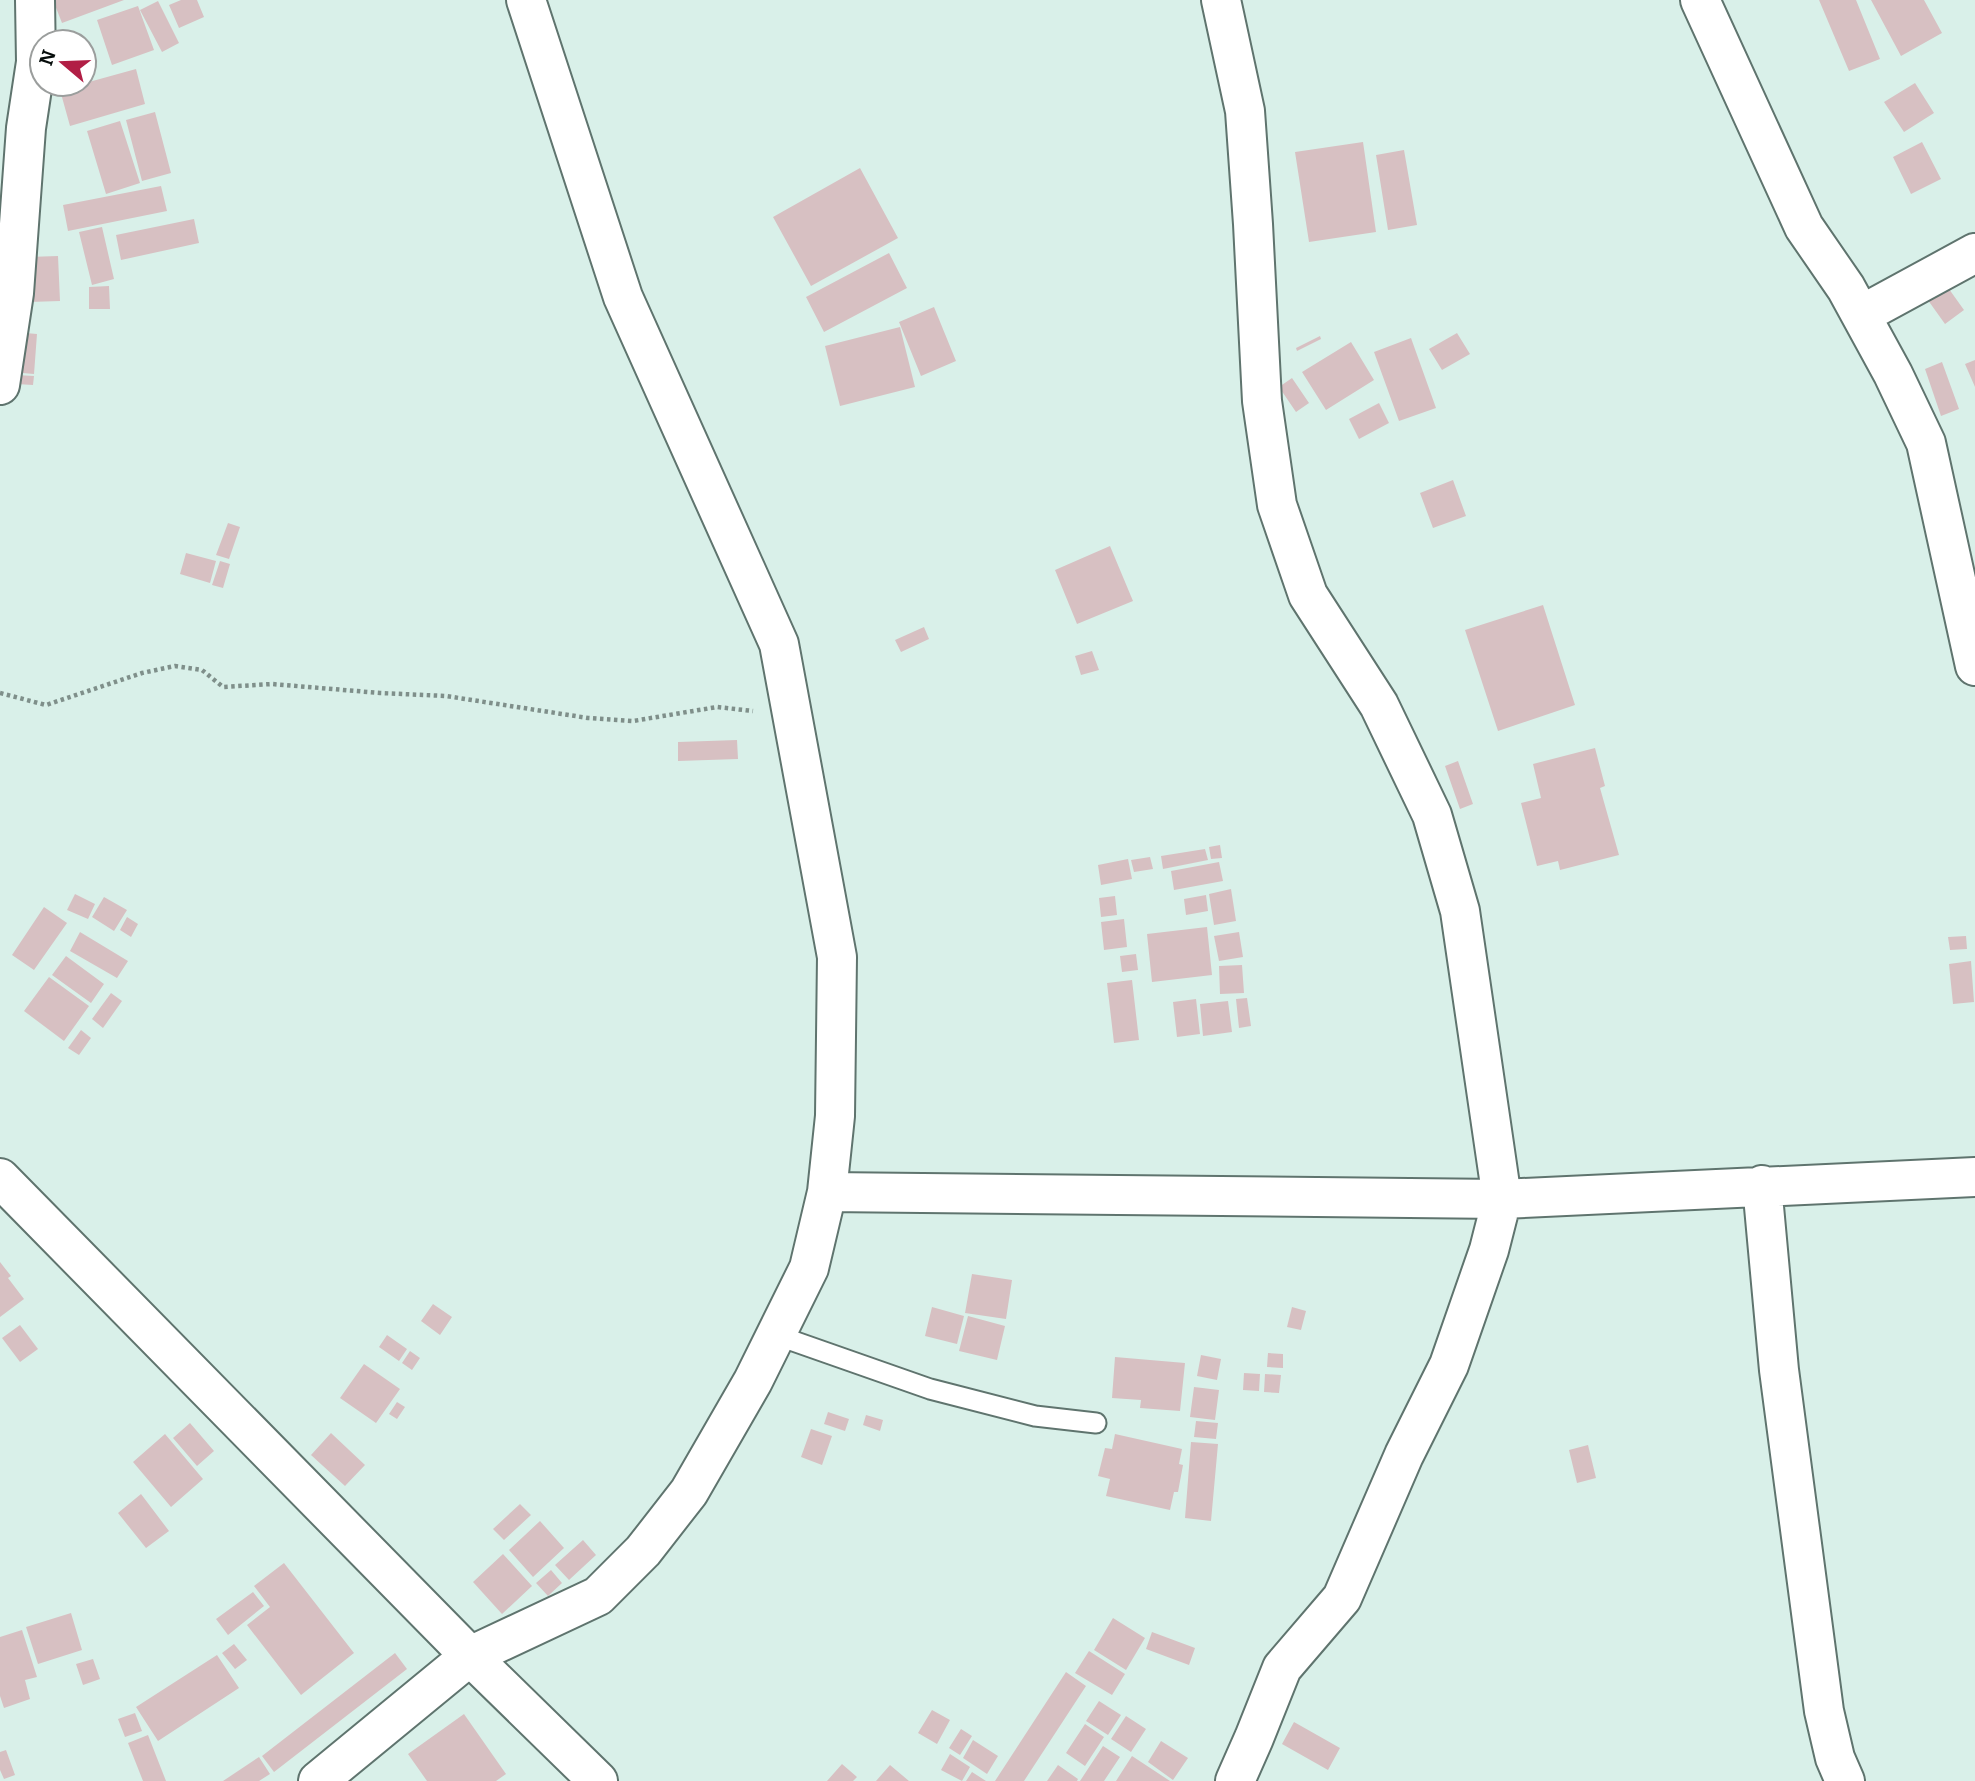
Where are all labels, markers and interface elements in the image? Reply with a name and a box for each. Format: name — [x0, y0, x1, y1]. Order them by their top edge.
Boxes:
north arrow — [28, 28, 98, 98]
text: N — [34, 47, 61, 68]

